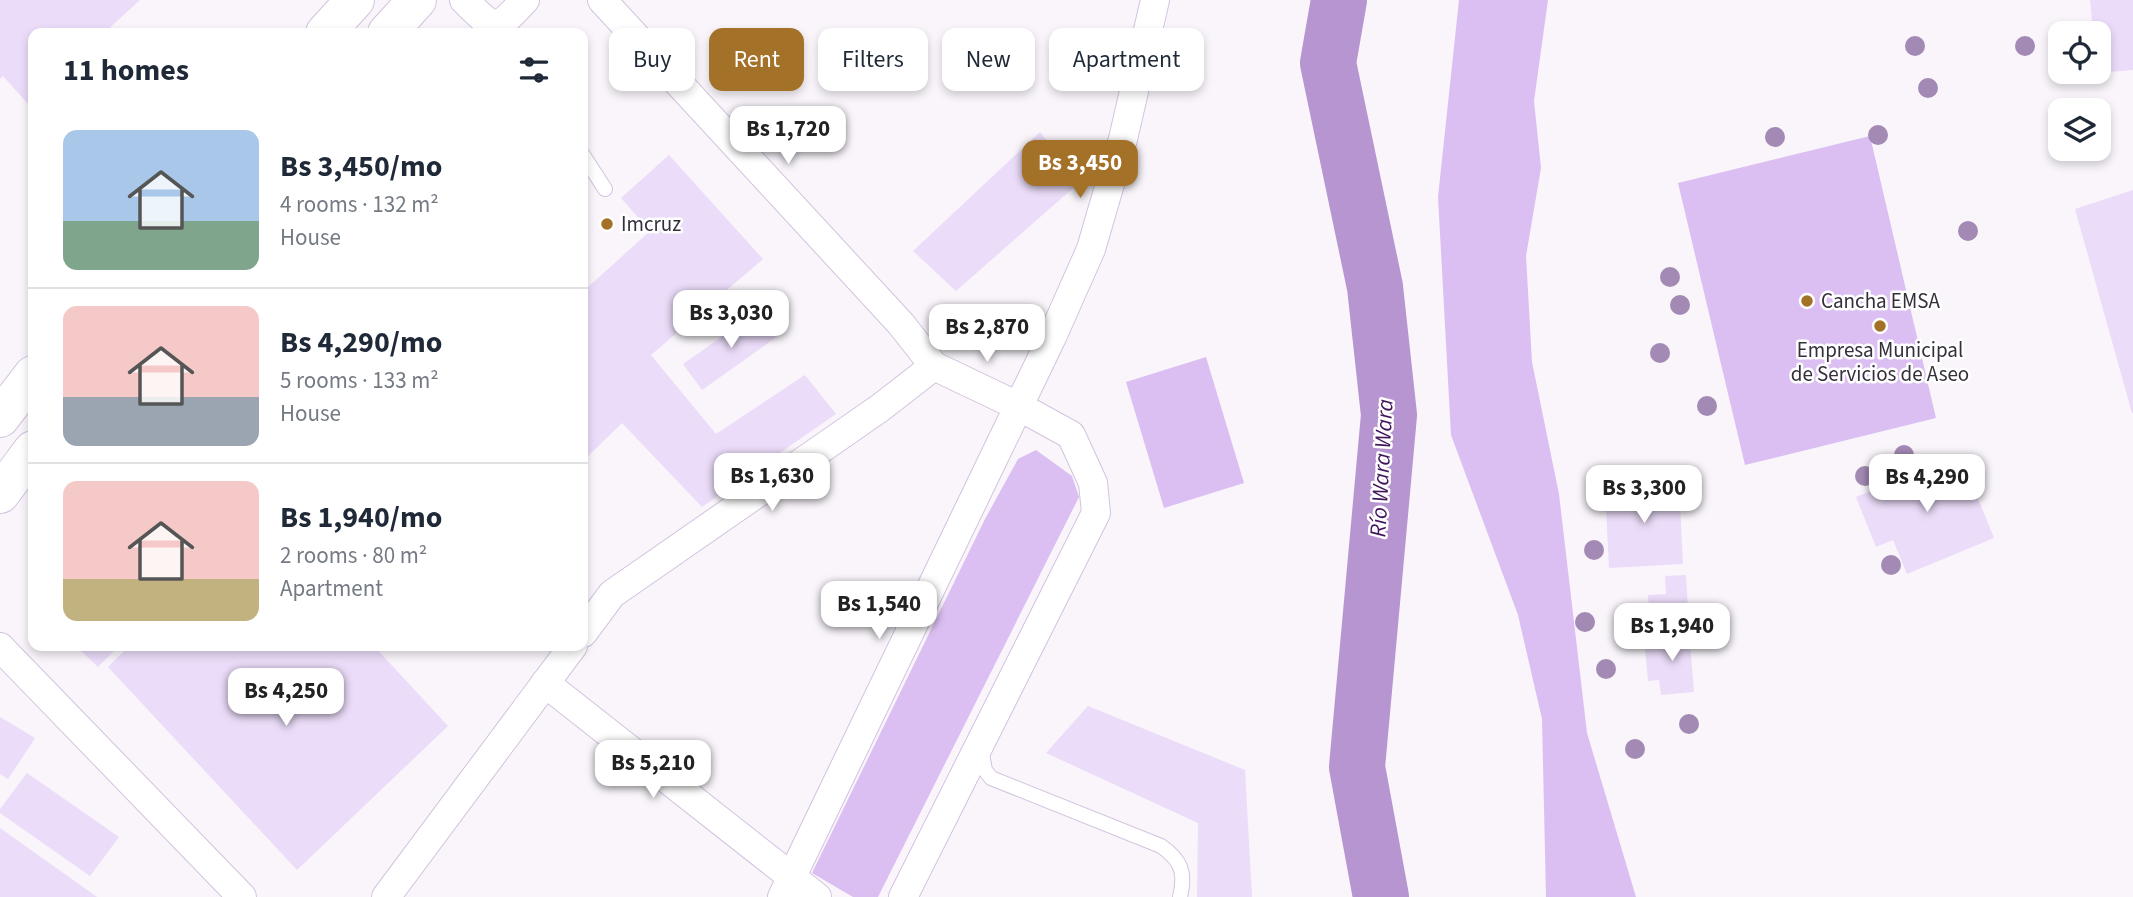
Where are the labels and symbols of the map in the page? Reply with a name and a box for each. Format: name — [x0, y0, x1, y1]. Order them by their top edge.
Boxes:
pin: Bs 1,720 — [716, 106, 860, 166]
pin: Bs 3,450 — [1008, 140, 1152, 200]
place label: Imcruz — [621, 209, 681, 239]
marker: Imcruz — [599, 216, 615, 232]
place label: Cancha EMSA — [1821, 286, 1940, 316]
pin: Bs 3,030 — [659, 290, 803, 350]
marker: Cancha EMSA — [1799, 293, 1815, 309]
pin: Bs 2,870 — [915, 304, 1059, 364]
marker: Empresa Municipal de Servicios de Aseo — [1872, 318, 1888, 334]
place label: Empresa Municipal de Servicios de Aseo — [1791, 335, 1969, 389]
water label: Río Wara Wara — [1361, 398, 1402, 538]
pin: Bs 1,630 — [700, 454, 844, 513]
pin: Bs 4,290 — [1855, 454, 1999, 514]
pin: Bs 3,300 — [1572, 466, 1716, 525]
pin: Bs 1,540 — [807, 582, 951, 641]
pin: Bs 1,940 — [1600, 604, 1744, 663]
pin: Bs 4,250 — [214, 668, 358, 728]
pin: Bs 5,210 — [581, 740, 725, 800]

